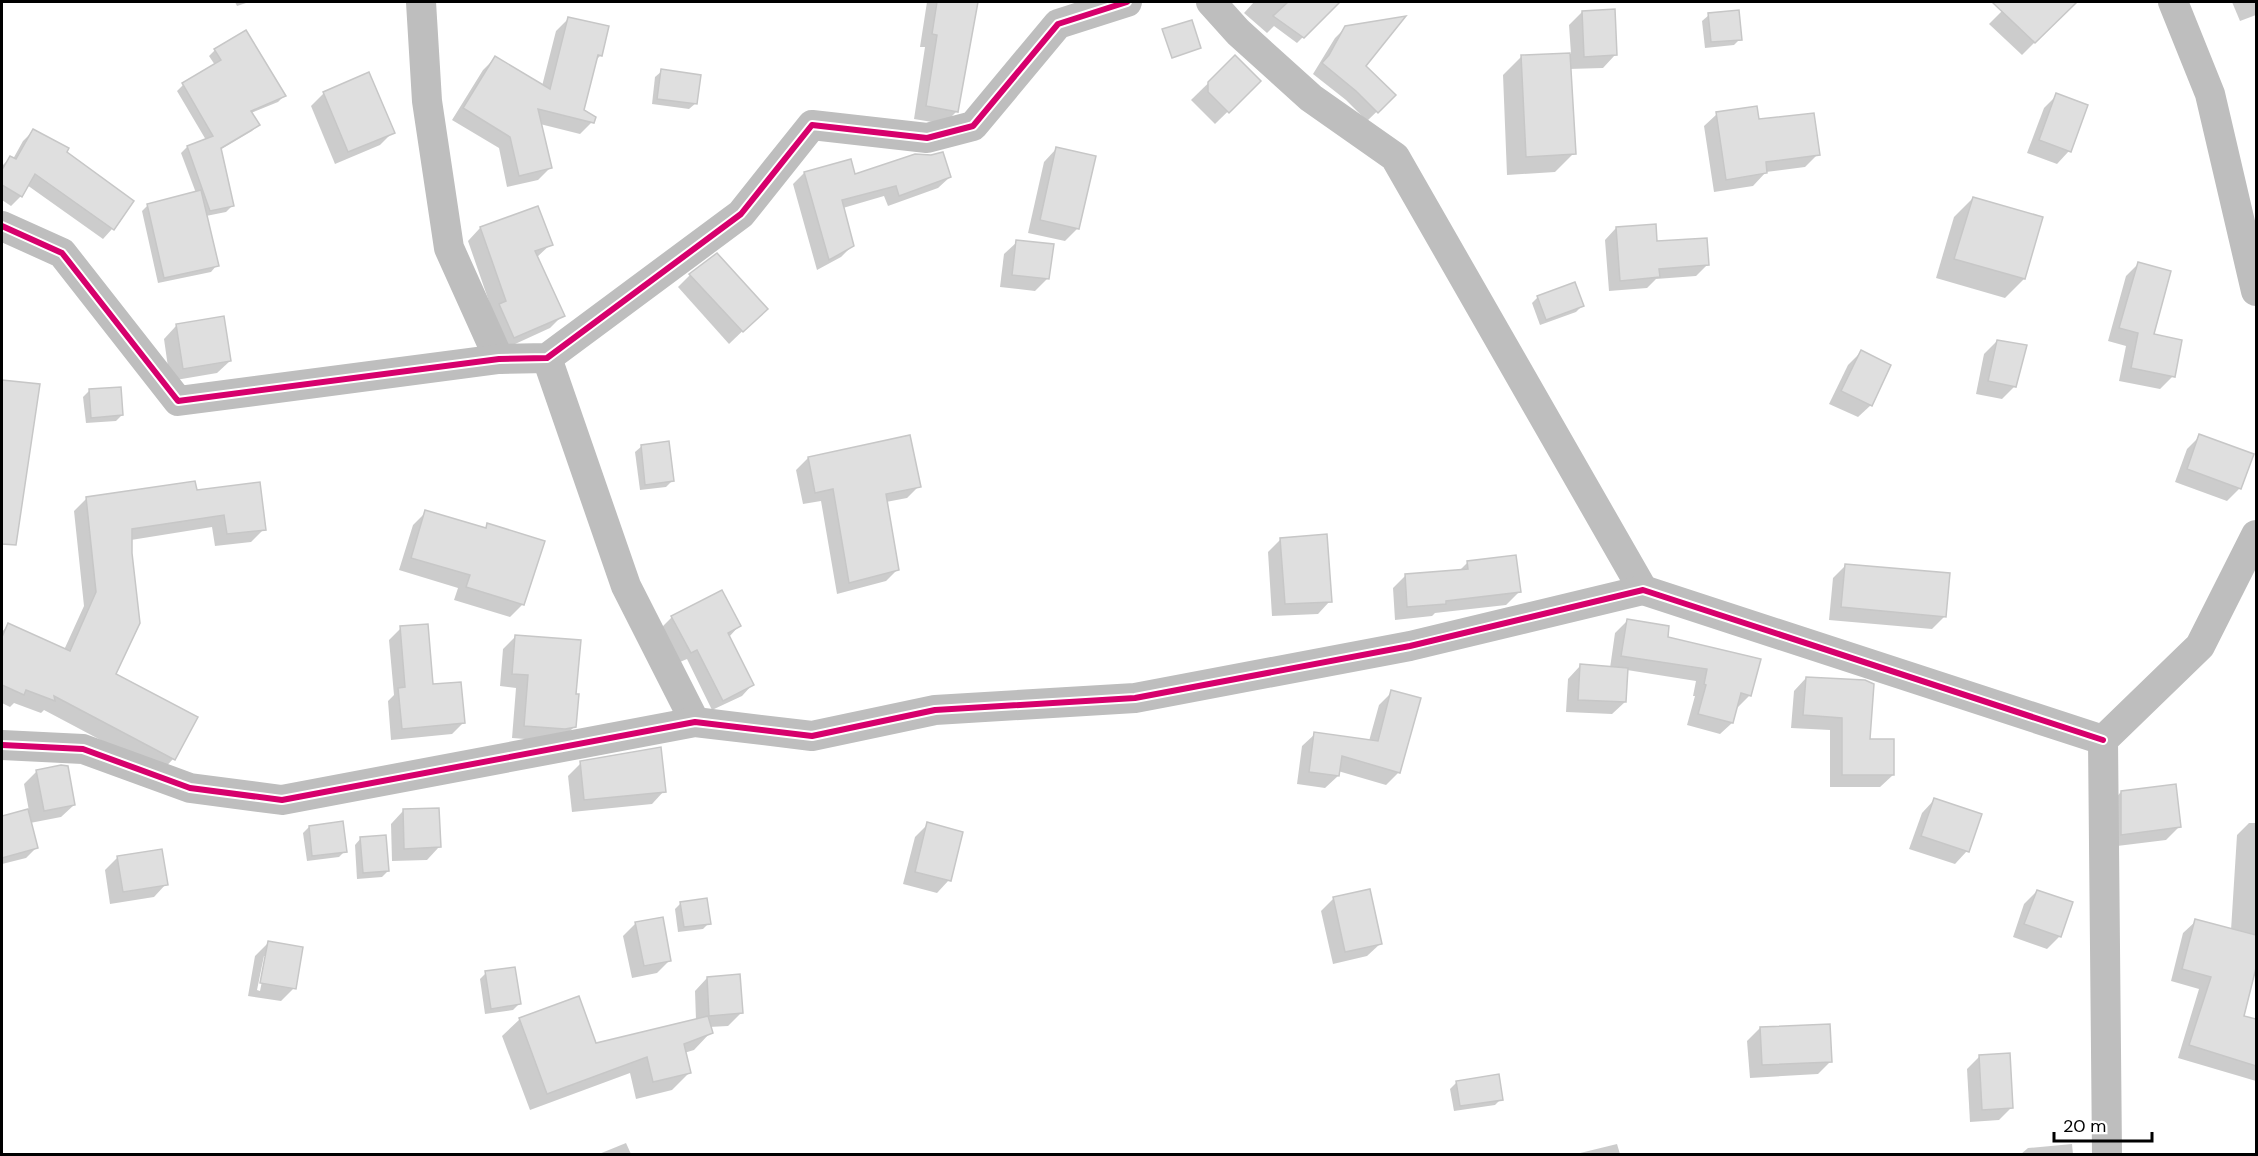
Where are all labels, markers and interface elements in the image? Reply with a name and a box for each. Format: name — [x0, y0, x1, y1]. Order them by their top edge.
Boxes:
scale bar — [2054, 1105, 2152, 1143]
text: 20 m — [2063, 1114, 2106, 1138]

